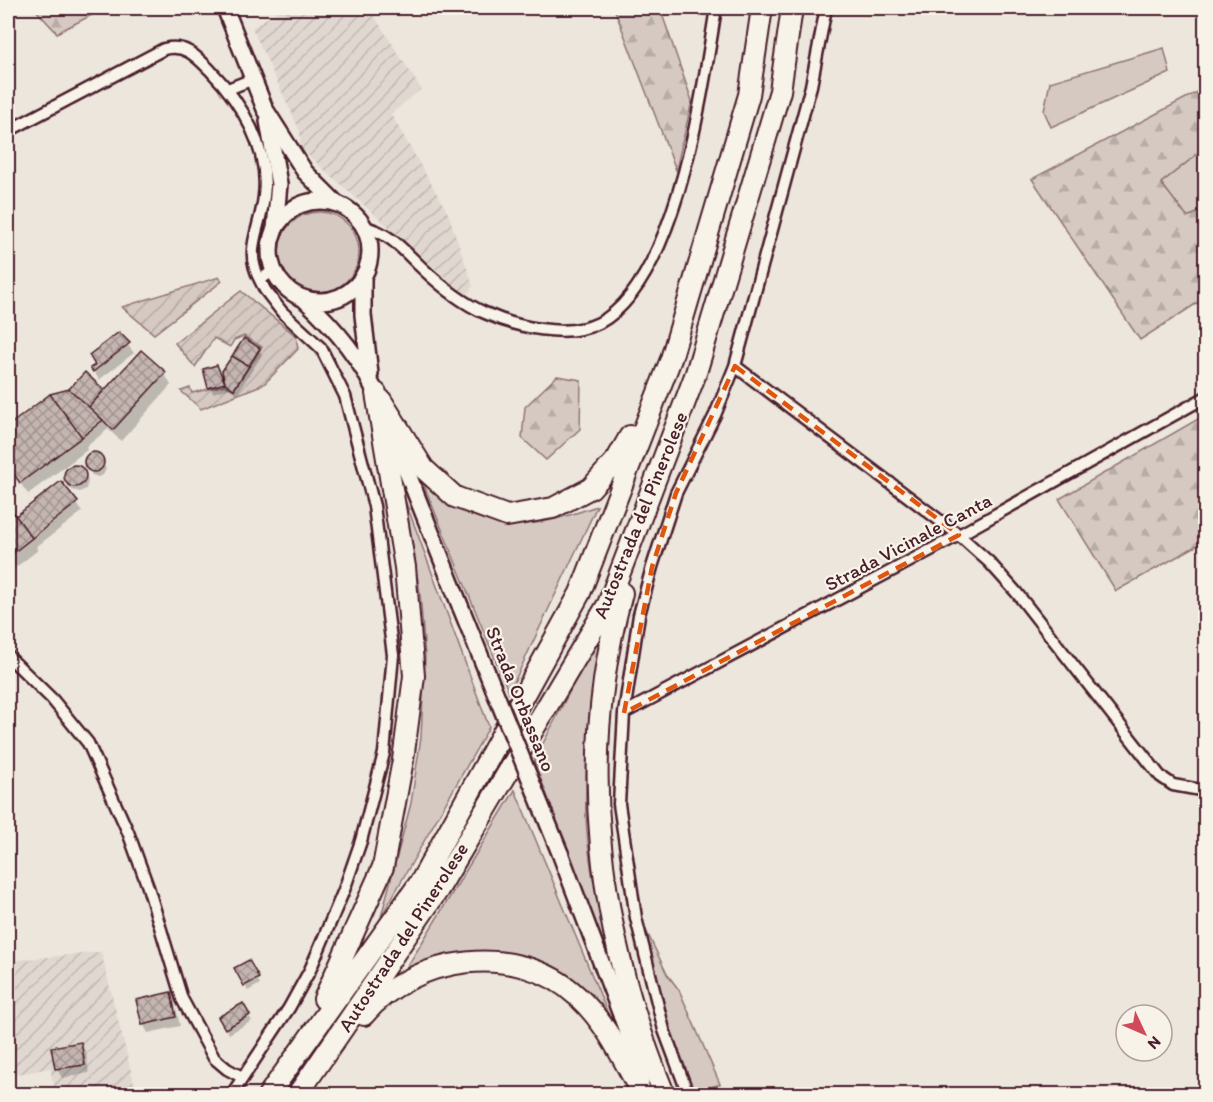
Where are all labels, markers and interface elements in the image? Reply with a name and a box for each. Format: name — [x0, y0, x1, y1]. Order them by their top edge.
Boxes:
street label: Autostrada del Pinerolese — [588, 408, 692, 622]
street label: Strada Vicinale Canta — [820, 488, 996, 596]
street label: Strada Orbassano — [481, 623, 561, 775]
street label: Autostrada del Pinerolese — [333, 838, 473, 1036]
north arrow — [1114, 1003, 1174, 1063]
text: N — [1144, 1033, 1165, 1054]

